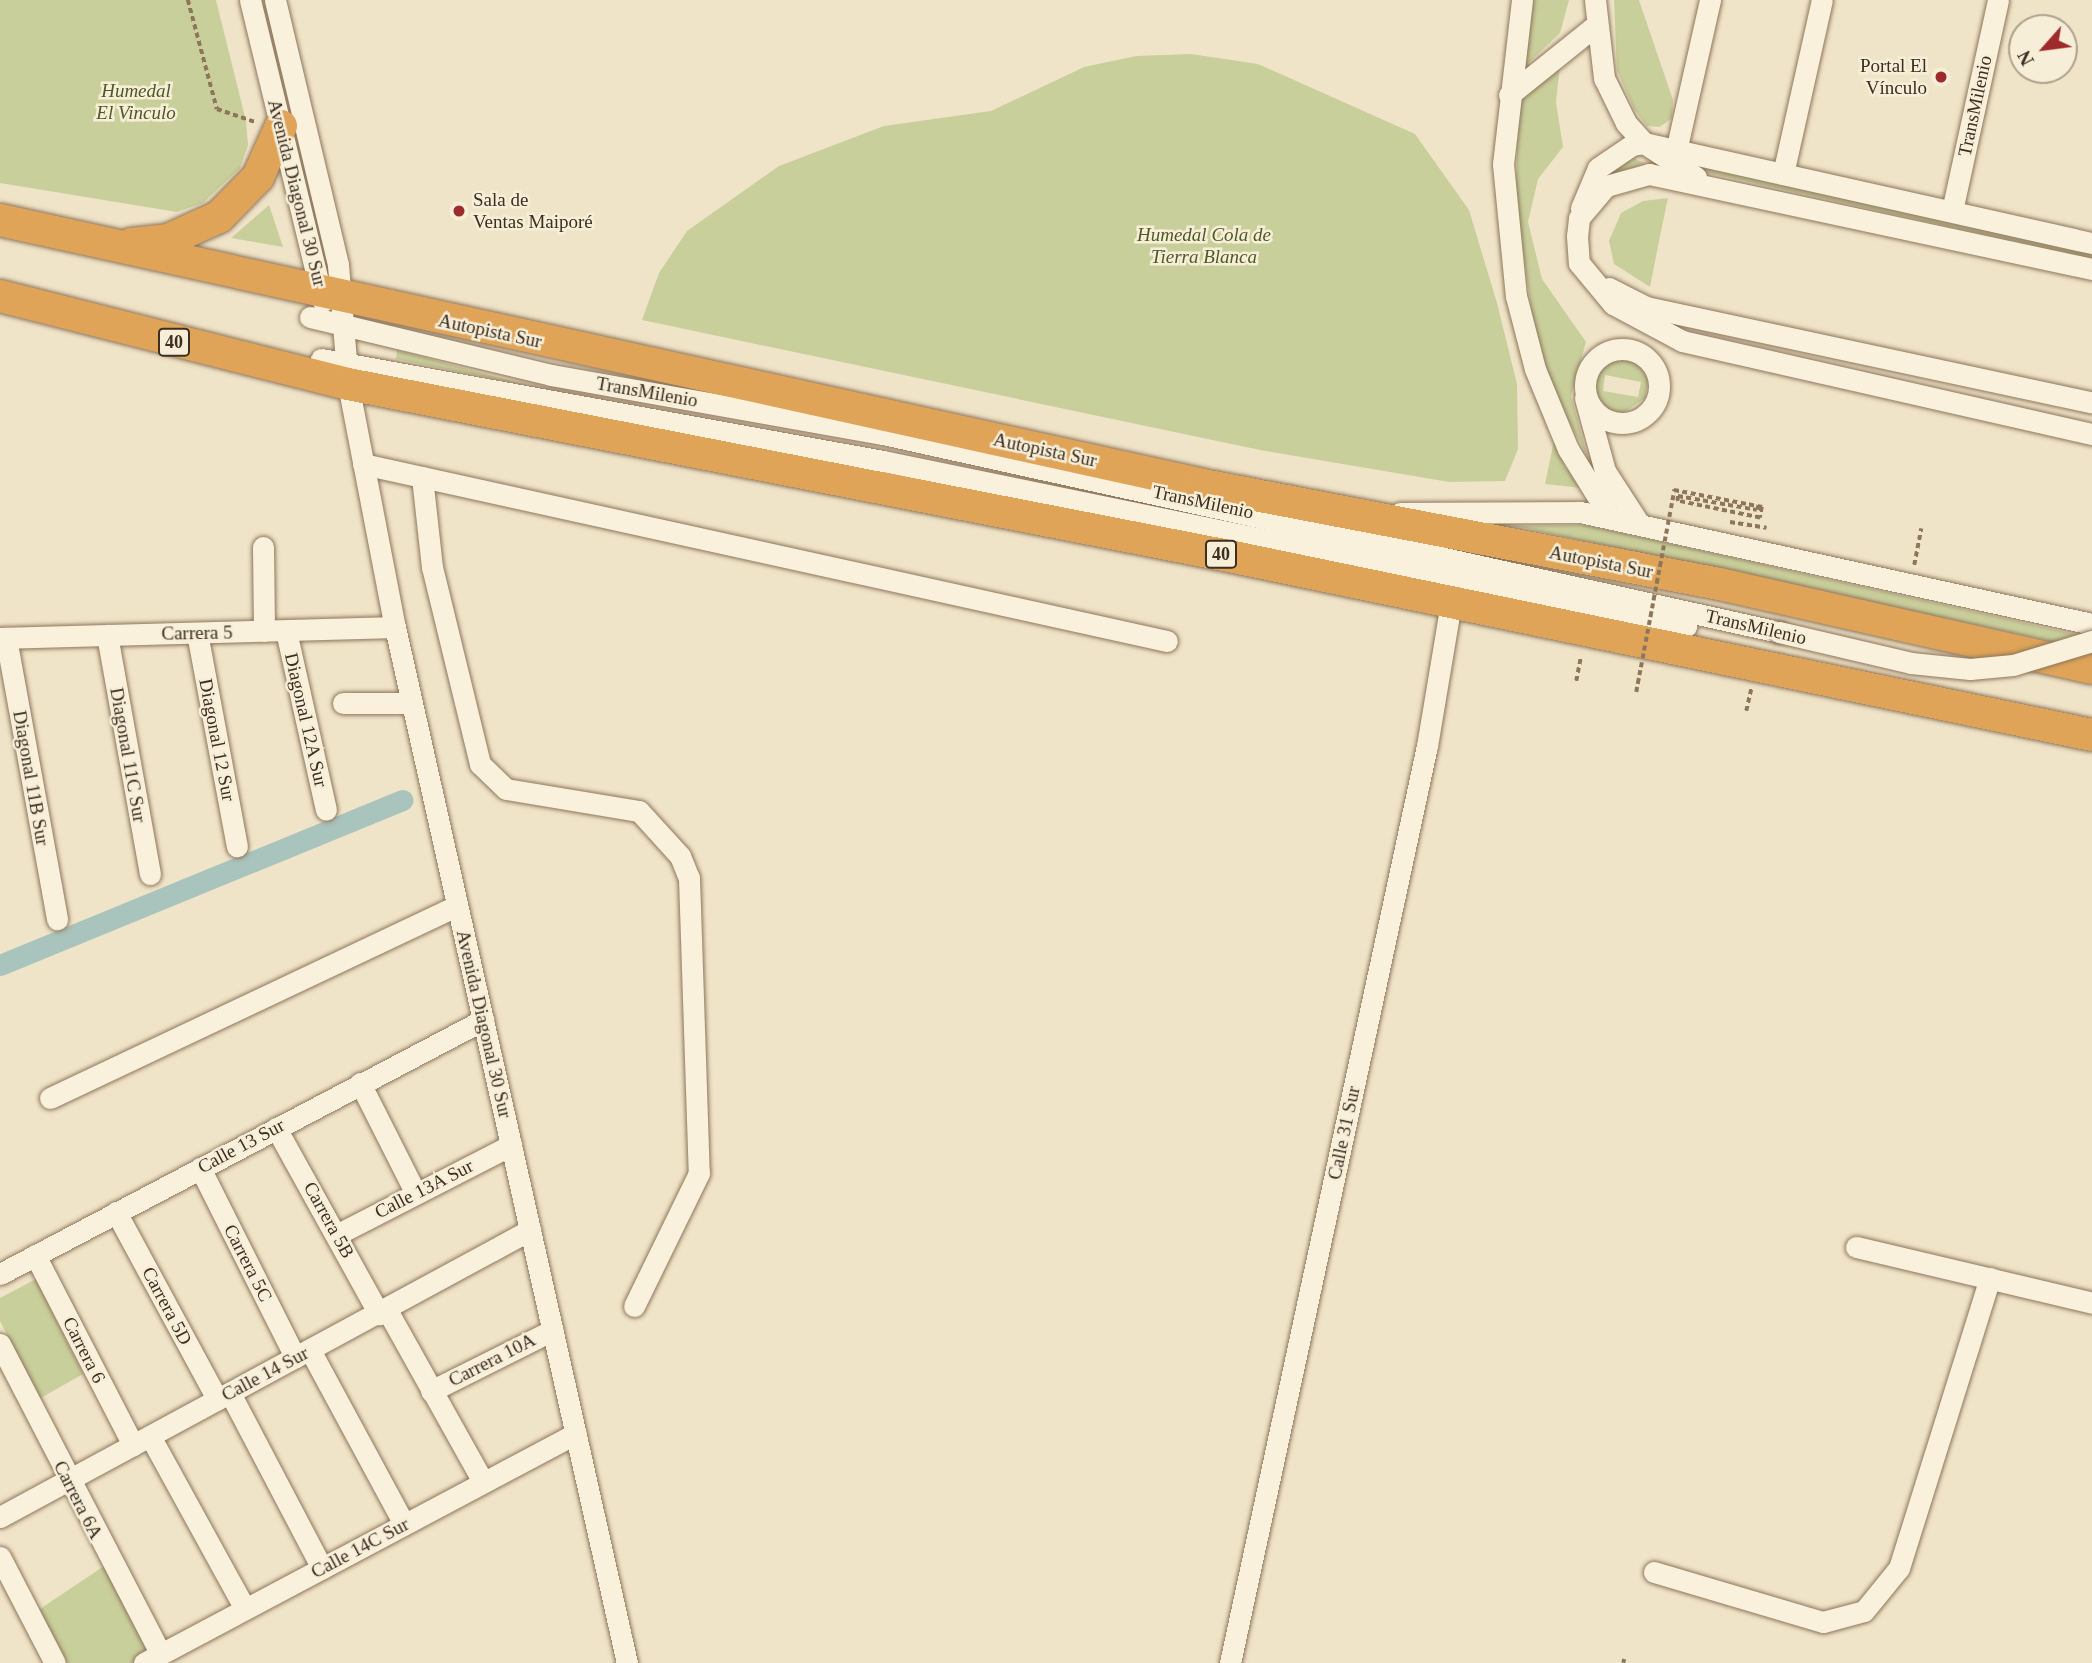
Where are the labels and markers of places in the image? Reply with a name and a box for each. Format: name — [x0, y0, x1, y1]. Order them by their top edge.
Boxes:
place label: Portal El Vínculo — [1860, 55, 1927, 99]
marker: Portal El Vínculo — [1933, 69, 1949, 85]
place label: Sala de Ventas Maiporé — [473, 189, 593, 233]
marker: Sala de Ventas Maiporé — [451, 203, 467, 219]

